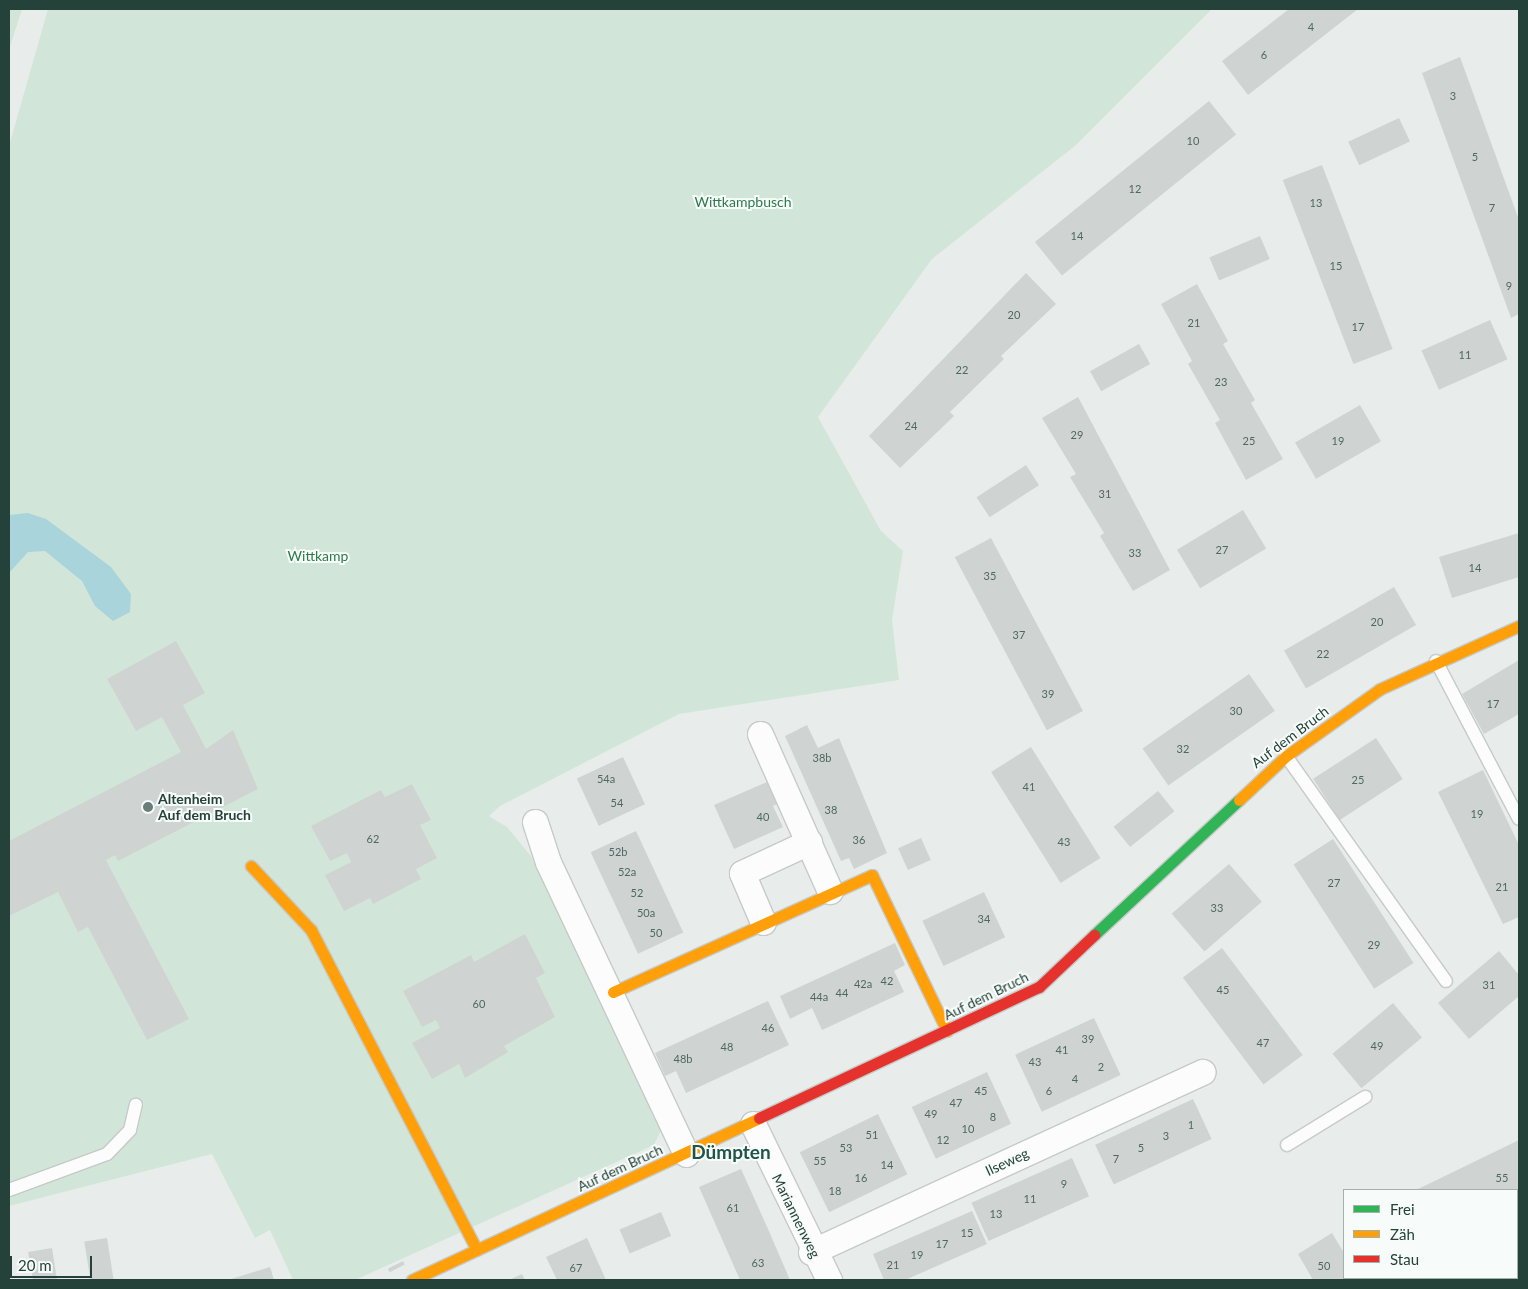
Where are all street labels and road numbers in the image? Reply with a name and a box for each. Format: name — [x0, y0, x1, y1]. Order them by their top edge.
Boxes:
street label: Auf dem Bruch — [1248, 703, 1332, 771]
street label: Auf dem Bruch — [941, 968, 1031, 1024]
street label: Auf dem Bruch — [575, 1141, 665, 1195]
street label: Ilseweg — [983, 1145, 1031, 1179]
street label: Mariannenweg — [768, 1171, 824, 1261]

